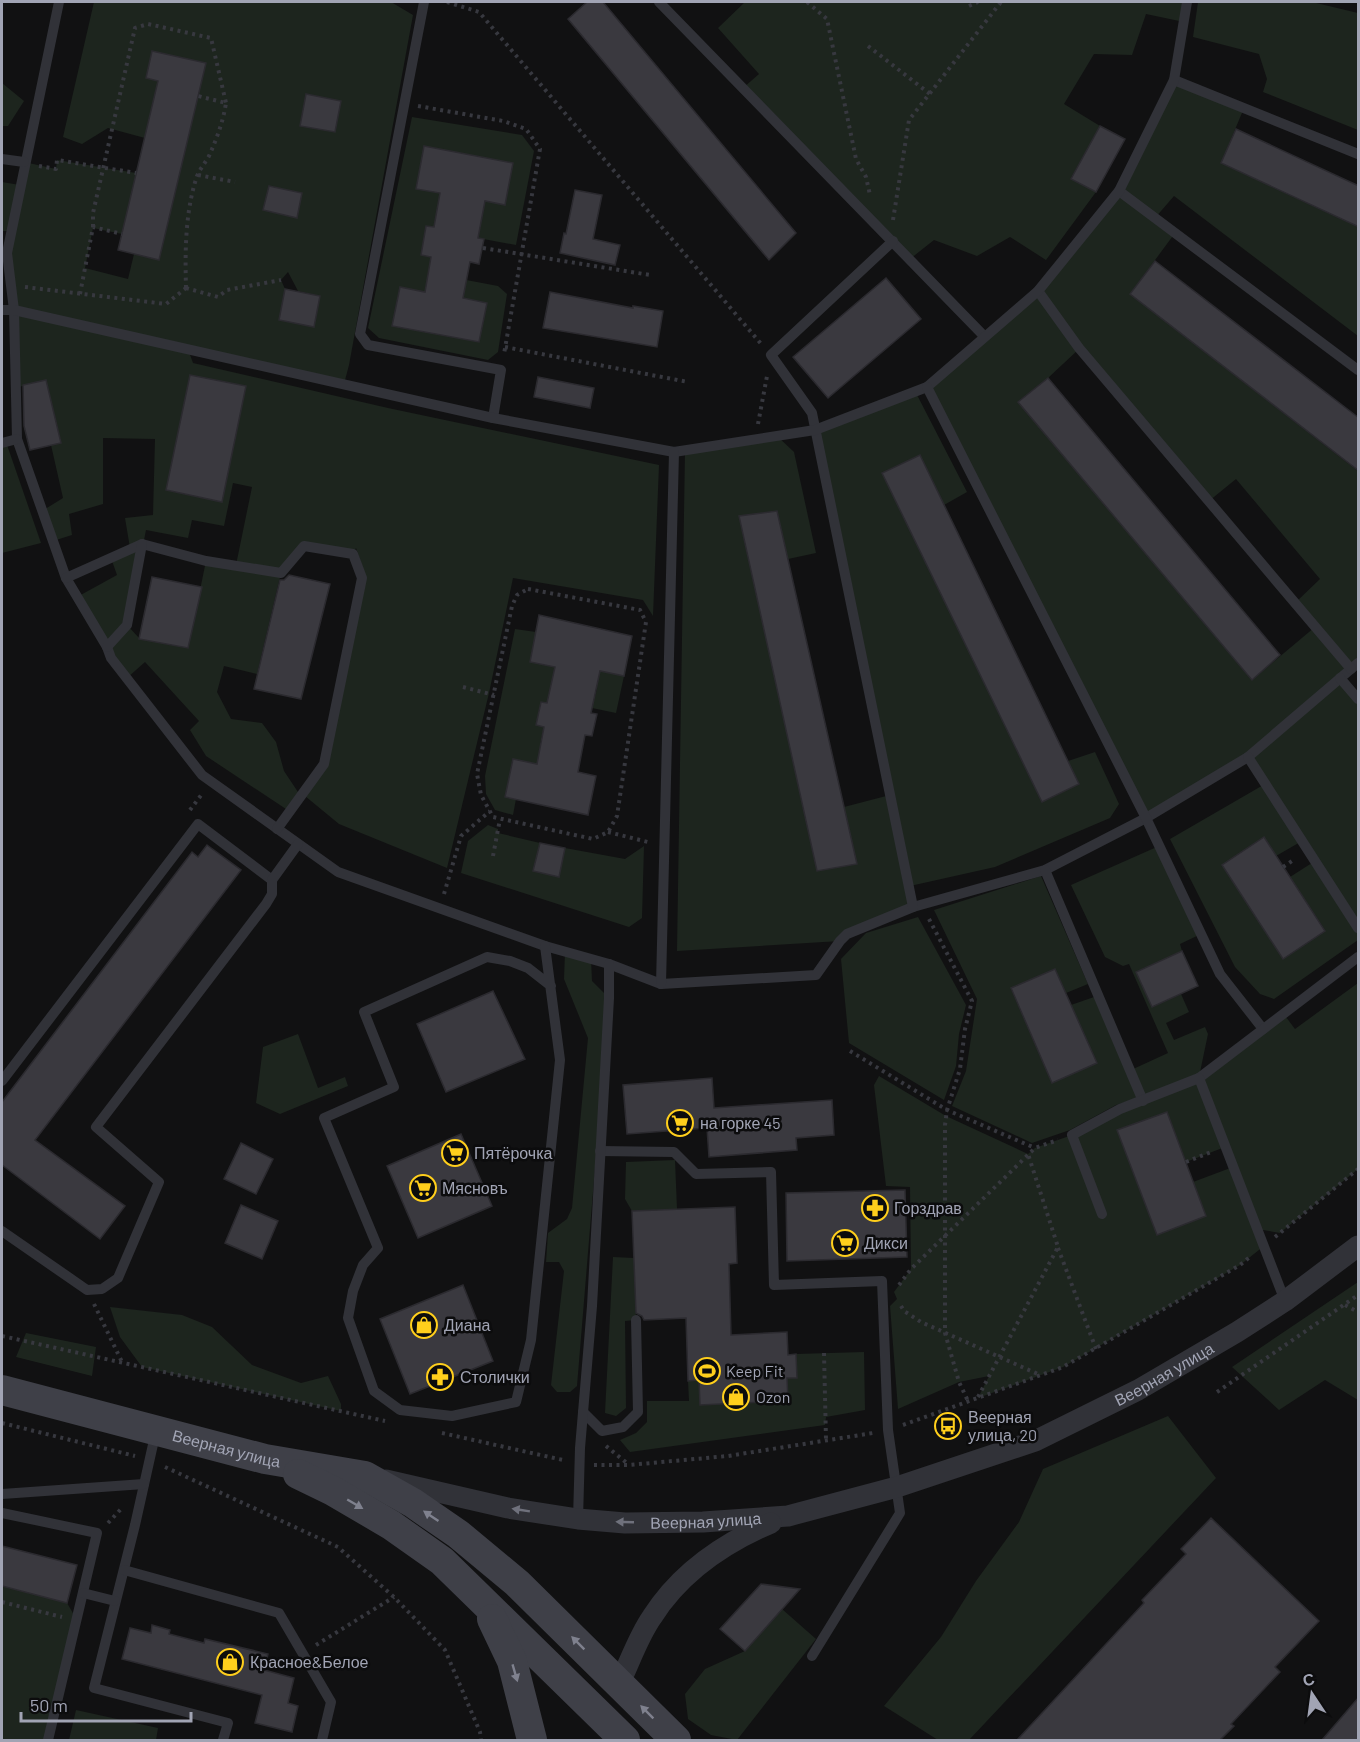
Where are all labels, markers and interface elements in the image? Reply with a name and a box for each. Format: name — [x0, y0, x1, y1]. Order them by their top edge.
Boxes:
supermarket icon: на горке 45 — [665, 1108, 695, 1138]
place label: на горке 45 — [700, 1113, 781, 1132]
supermarket icon: Пятёрочка — [440, 1138, 470, 1168]
place label: Пятёрочка — [474, 1143, 553, 1162]
supermarket icon: Мясновъ — [408, 1173, 438, 1203]
place label: Мясновъ — [442, 1178, 508, 1197]
pharmacy icon: Горздрав — [860, 1193, 890, 1223]
place label: Горздрав — [894, 1198, 962, 1217]
supermarket icon: Дикси — [830, 1228, 860, 1258]
place label: Дикси — [864, 1233, 908, 1252]
shop icon: Диана — [409, 1310, 439, 1340]
place label: Диана — [444, 1315, 491, 1334]
street label: Веерная улица — [1111, 1338, 1217, 1409]
sports icon: Keep Fit — [692, 1356, 722, 1386]
place label: Keep Fit — [726, 1361, 784, 1380]
pharmacy icon: Столички — [425, 1362, 455, 1392]
place label: Столички — [460, 1367, 530, 1386]
shop icon: Ozon — [721, 1382, 751, 1412]
place label: Ozon — [756, 1387, 790, 1406]
place label: Веерная улица, 20 — [968, 1407, 1037, 1444]
bus stop icon: Веерная улица, 20 — [933, 1411, 963, 1441]
street label: Веерная улица — [170, 1425, 282, 1471]
one-way arrow — [347, 1499, 364, 1509]
one-way arrow — [511, 1505, 530, 1514]
street label: Веерная улица — [650, 1508, 762, 1532]
one-way arrow — [423, 1510, 439, 1521]
one-way arrow — [615, 1518, 634, 1527]
one-way arrow — [571, 1637, 585, 1651]
shop icon: Красное&Белое — [215, 1647, 245, 1677]
place label: Красное&Белое — [250, 1652, 369, 1671]
one-way arrow — [511, 1664, 520, 1682]
north arrow — [1282, 1664, 1342, 1724]
text: С — [1301, 1668, 1317, 1689]
scale bar — [21, 1685, 190, 1723]
text: 50 m — [30, 1694, 68, 1716]
one-way arrow — [641, 1706, 655, 1720]

